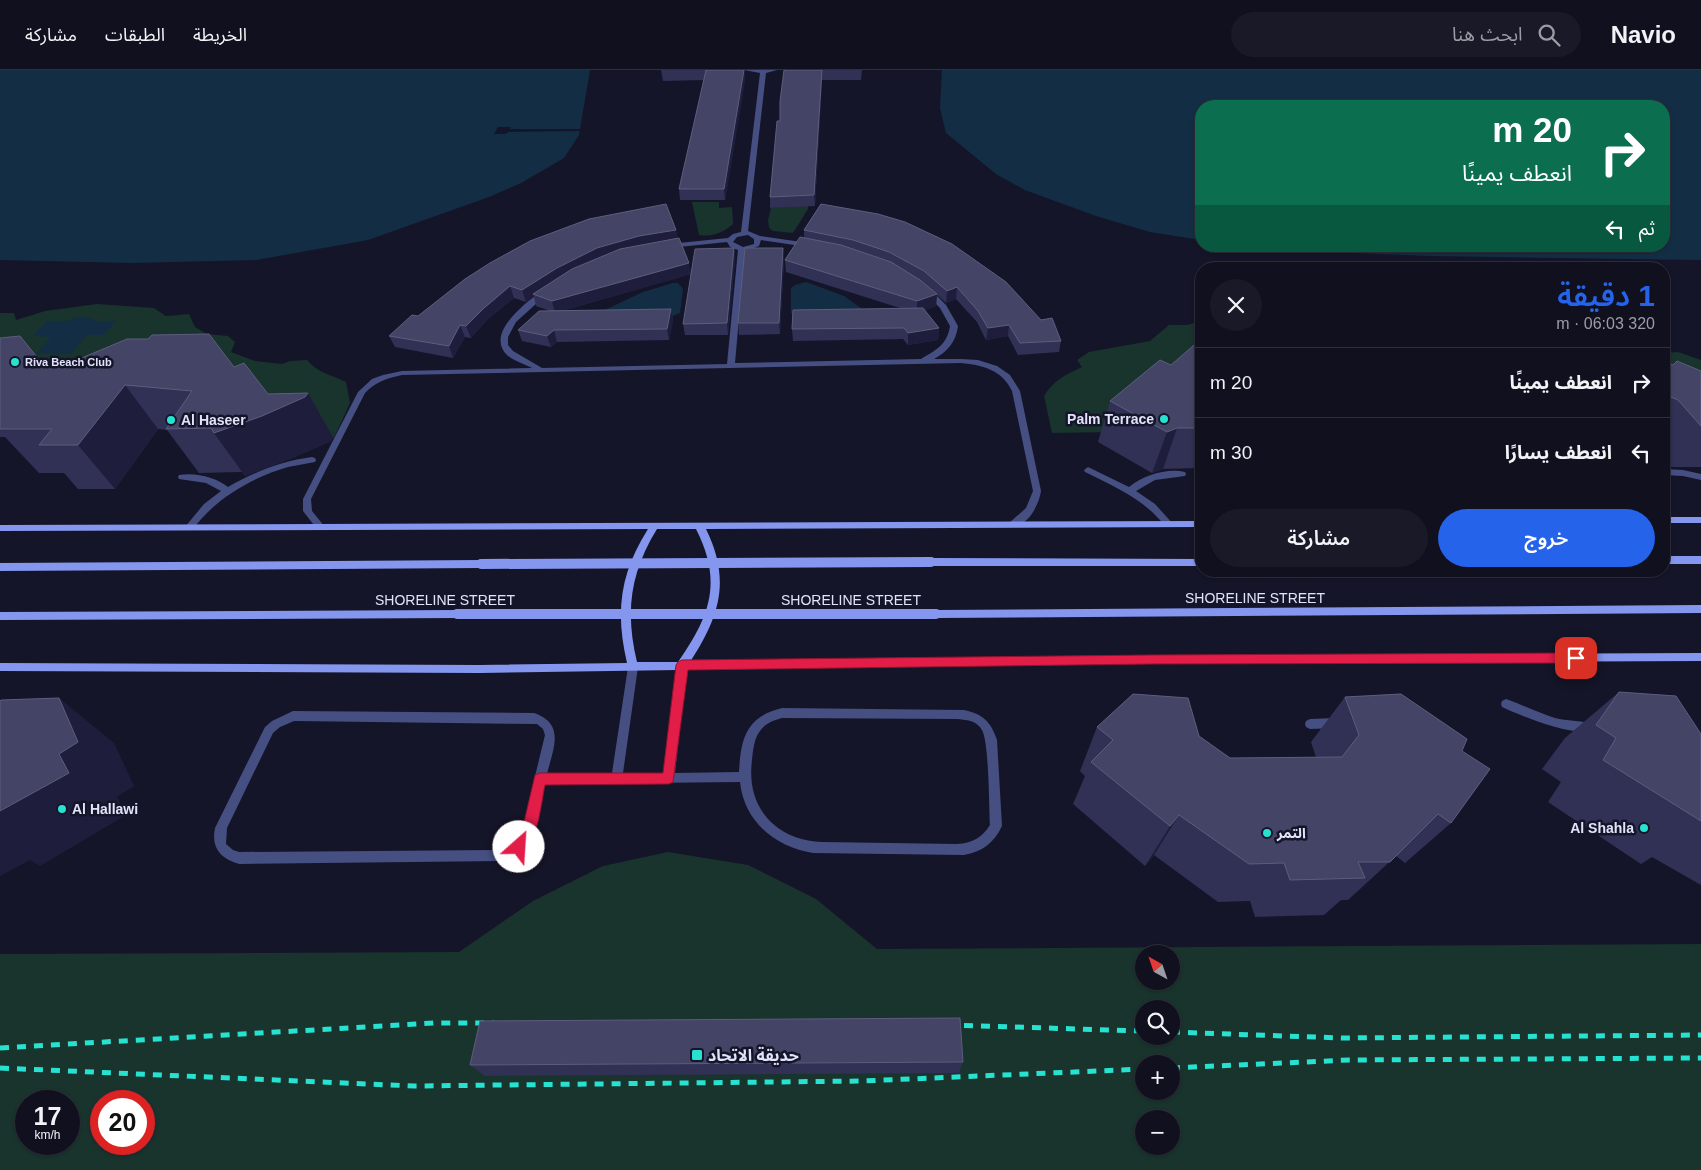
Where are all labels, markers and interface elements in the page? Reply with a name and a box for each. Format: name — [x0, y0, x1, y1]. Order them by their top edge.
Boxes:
search box — [1231, 12, 1581, 57]
icon: search — [1535, 21, 1563, 49]
text: Navio — [1611, 21, 1676, 48]
text: ابحث هنا — [1452, 24, 1523, 45]
text: مشاركة — [25, 25, 77, 45]
text: الطبقات — [105, 25, 165, 45]
text: الخريطة — [193, 25, 247, 45]
text: 20 m — [1492, 110, 1572, 149]
icon: right — [1590, 120, 1655, 185]
text: انعطف يمينًا — [1462, 161, 1572, 186]
icon: left — [1601, 215, 1629, 243]
text: ثم — [1639, 218, 1655, 239]
button: close — [1210, 279, 1262, 331]
text: 1 دقيقة — [1557, 279, 1655, 312]
text: 320 m · 06:03 — [1556, 315, 1655, 332]
marker: Riva Beach Club — [9, 356, 21, 368]
place label: Riva Beach Club — [25, 356, 112, 368]
icon: right — [1627, 369, 1655, 397]
text: 20 m — [1210, 372, 1252, 393]
text: انعطف يمينًا — [1510, 372, 1612, 393]
place label: Palm Terrace — [1067, 411, 1154, 427]
place label: Al Haseer — [181, 412, 246, 428]
marker: Palm Terrace — [1158, 413, 1170, 425]
marker: Al Haseer — [165, 414, 177, 426]
icon: left — [1627, 439, 1655, 467]
text: 30 m — [1210, 442, 1252, 463]
text: انعطف يسارًا — [1505, 442, 1612, 463]
button: مشاركة — [1210, 509, 1428, 567]
button: خروج — [1438, 509, 1655, 567]
street label: SHORELINE STREET — [1185, 590, 1325, 606]
street label: SHORELINE STREET — [375, 592, 515, 608]
street label: SHORELINE STREET — [781, 592, 921, 608]
pin — [1555, 637, 1597, 679]
icon: arrive — [1562, 644, 1590, 672]
place label: Al Hallawi — [72, 801, 138, 817]
marker: Al Hallawi — [56, 803, 68, 815]
position arrow — [492, 820, 544, 872]
place label: Al Shahla — [1570, 820, 1634, 836]
marker: Al Shahla — [1638, 822, 1650, 834]
place label: التمر — [1276, 825, 1306, 842]
marker: التمر — [1261, 827, 1273, 839]
north arrow — [1135, 945, 1180, 990]
map controls — [1135, 945, 1180, 1155]
button: search — [1135, 1000, 1180, 1045]
place label: حديقة الاتحاد — [708, 1046, 799, 1065]
marker: حديقة الاتحاد — [690, 1048, 704, 1062]
button: + — [1135, 1055, 1180, 1100]
speed limit sign: 20 — [90, 1090, 155, 1155]
text: 17 — [34, 1102, 61, 1130]
button: − — [1135, 1110, 1180, 1155]
text: km/h — [34, 1128, 61, 1142]

